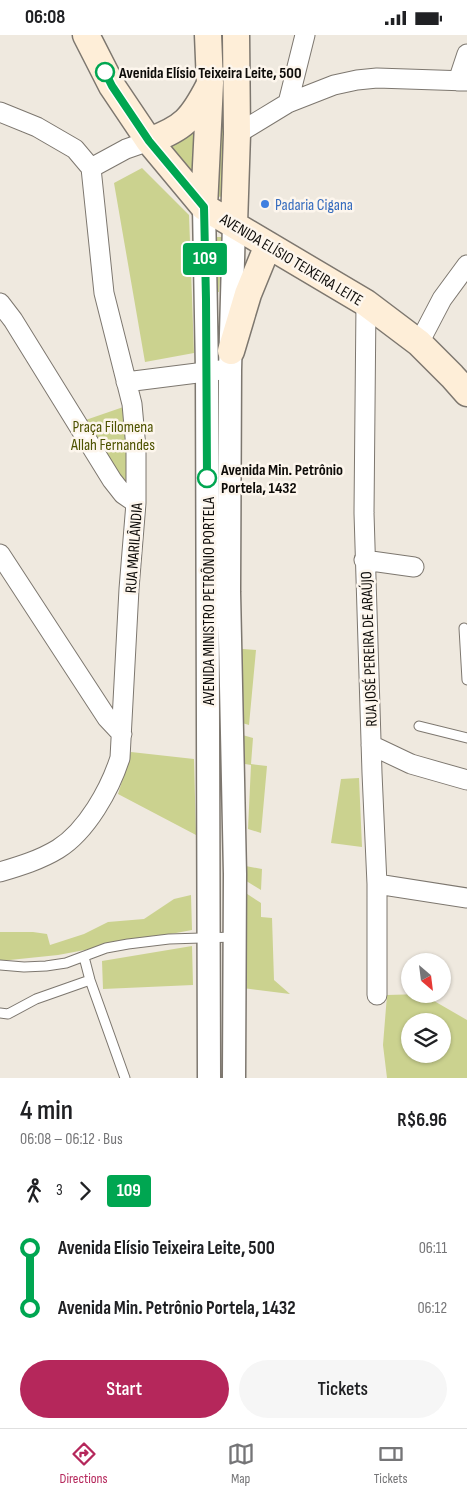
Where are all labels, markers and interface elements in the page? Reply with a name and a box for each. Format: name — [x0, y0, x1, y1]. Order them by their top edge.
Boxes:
text: 06:08 — [25, 6, 65, 29]
marker: Avenida Elísio Teixeira Leite, 500 — [95, 62, 115, 82]
place label: Avenida Elísio Teixeira Leite, 500 — [118, 64, 302, 83]
place label: Padaria Cigana — [275, 196, 353, 215]
marker: Padaria Cigana — [259, 198, 271, 210]
street label: AVENIDA ELÍSIO TEIXEIRA LEITE — [216, 210, 366, 310]
line badge: 109 — [176, 243, 234, 275]
text: 109 — [193, 248, 217, 269]
park label: Praça Filomena Allah Fernandes — [70, 418, 155, 455]
place label: Avenida Min. Petrônio Portela, 1432 — [220, 461, 343, 498]
marker: Avenida Min. Petrônio Portela, 1432 — [197, 468, 217, 488]
street label: AVENIDA MINISTRO PETRÔNIO PORTELA — [200, 497, 219, 706]
street label: RUA MARILÂNDIA — [122, 502, 147, 594]
street label: RUA JOSÉ PEREIRA DE ARAÚJO — [357, 571, 382, 727]
north arrow — [401, 953, 451, 1003]
map controls — [401, 953, 451, 1063]
button: layers — [401, 1013, 451, 1063]
text: 4 min — [20, 1094, 73, 1127]
text: R$6.96 — [397, 1109, 447, 1132]
text: 06:08 – 06:12 · Bus — [20, 1130, 123, 1149]
icon: walk — [20, 1177, 48, 1205]
icon: forward — [71, 1177, 99, 1205]
text: 109 — [117, 1180, 141, 1201]
text: 3 — [56, 1181, 63, 1200]
text: Avenida Elísio Teixeira Leite, 500 — [58, 1237, 275, 1260]
text: 06:11 — [419, 1239, 447, 1258]
text: Avenida Min. Petrônio Portela, 1432 — [58, 1297, 296, 1320]
text: 06:12 — [417, 1299, 447, 1318]
button: Start — [20, 1360, 229, 1418]
button: Tickets — [239, 1360, 447, 1418]
tab: Directions — [60, 1440, 108, 1487]
tab: Map — [227, 1440, 255, 1487]
tab: Tickets — [374, 1440, 407, 1487]

